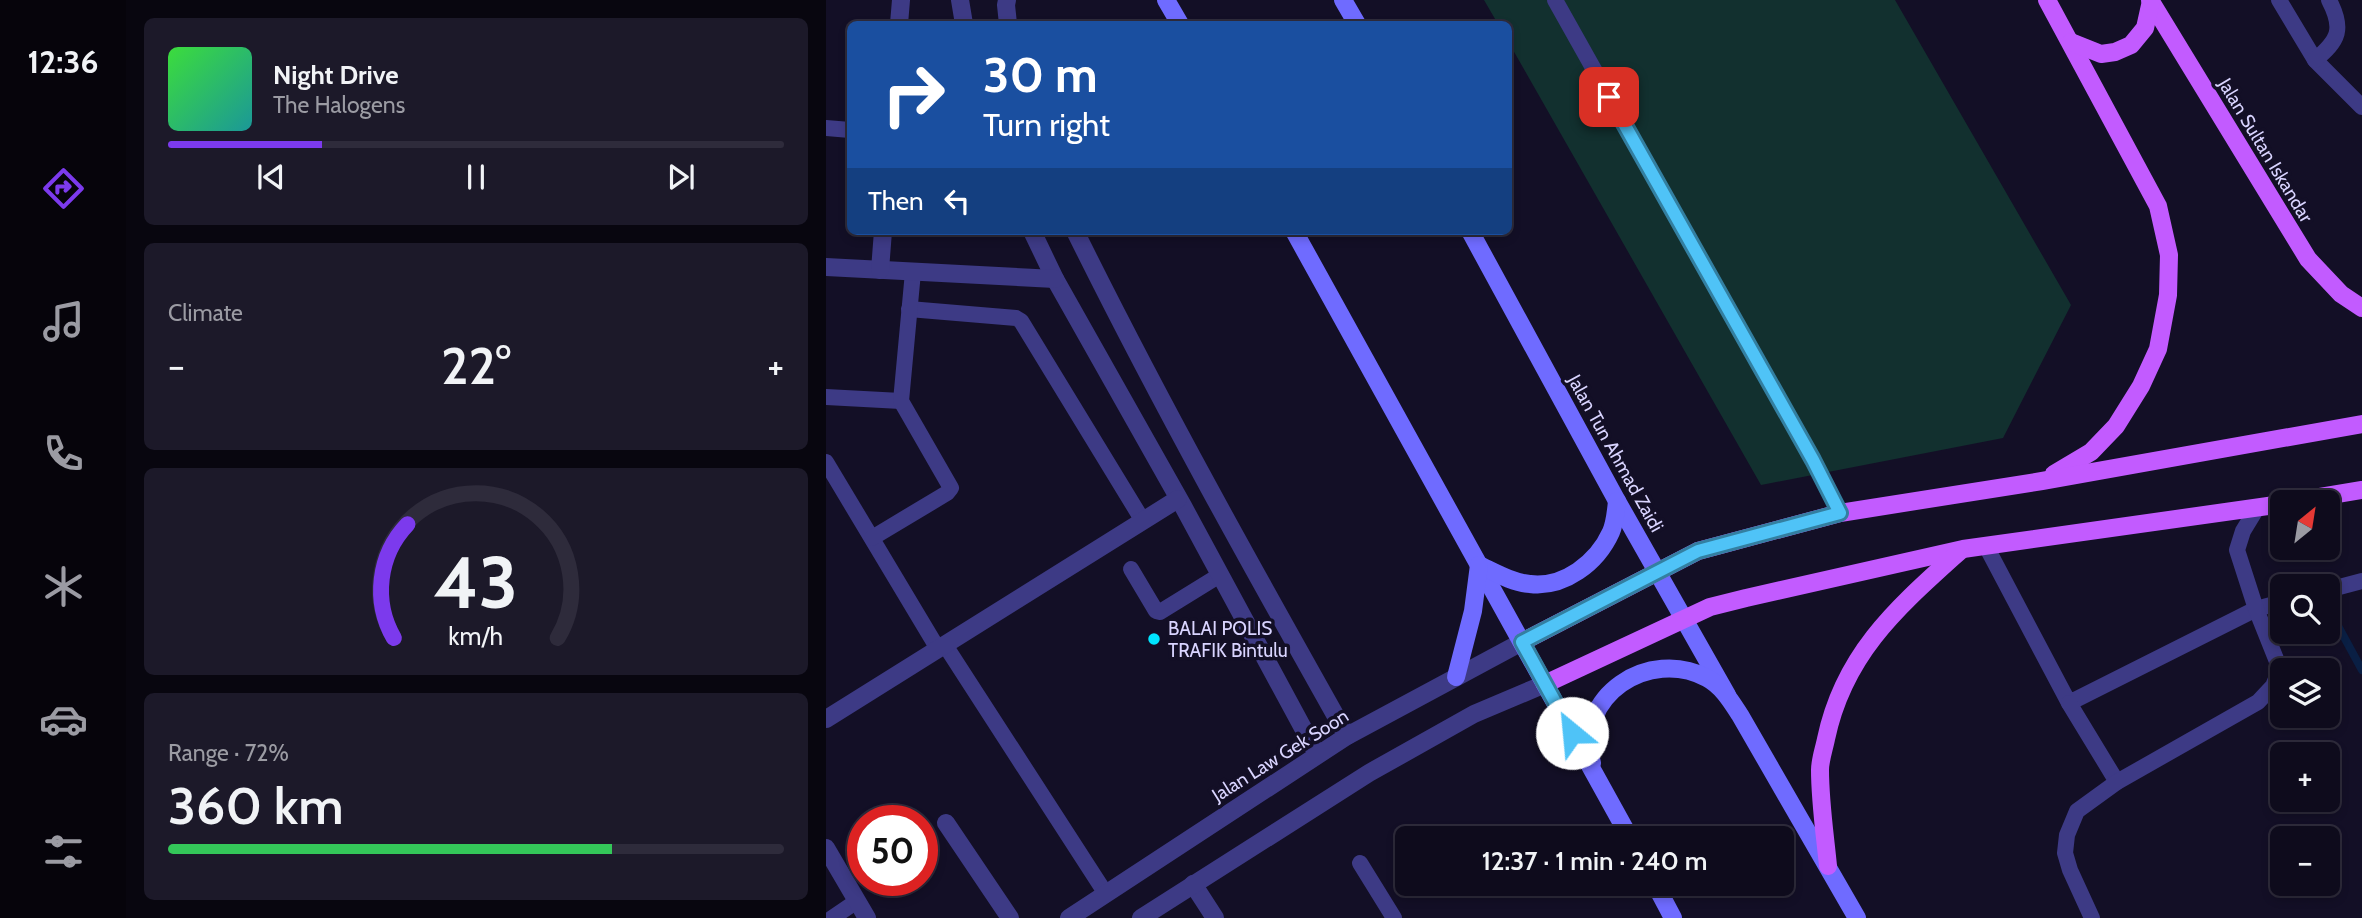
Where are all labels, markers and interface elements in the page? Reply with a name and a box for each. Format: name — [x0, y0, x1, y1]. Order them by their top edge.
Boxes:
text: 12:36 — [27, 42, 99, 81]
text: 30 m — [983, 45, 1098, 104]
icon: right — [868, 49, 959, 140]
text: Night Drive — [273, 59, 399, 91]
pin — [1579, 67, 1639, 127]
street label: Jalan Sultan Iskandar — [2213, 73, 2318, 227]
icon: arrive — [1590, 78, 1628, 116]
text: The Halogens — [273, 91, 405, 119]
text: Turn right — [983, 105, 1110, 144]
icon: previous — [252, 158, 290, 196]
icon: pause — [457, 158, 495, 196]
icon: next — [662, 158, 700, 196]
icon: directions — [39, 164, 88, 213]
icon: left — [938, 182, 976, 220]
text: Then — [868, 185, 924, 217]
icon: music — [39, 297, 88, 346]
text: Climate — [168, 299, 243, 327]
text: 22° — [441, 334, 511, 397]
text: − — [168, 342, 185, 389]
text: + — [767, 342, 784, 389]
street label: Jalan Tun Ahmad Zaidi — [1562, 370, 1668, 536]
icon: phone — [39, 429, 88, 478]
north arrow — [2270, 490, 2340, 560]
map controls — [2270, 490, 2340, 896]
text: 43 — [434, 538, 518, 626]
icon: climate — [39, 562, 88, 611]
button: search — [2270, 574, 2340, 644]
place label: BALAI POLIS TRAFIK Bintulu — [1168, 617, 1288, 662]
text: km/h — [449, 620, 503, 650]
marker: BALAI POLIS TRAFIK Bintulu — [1146, 631, 1162, 647]
button: layers — [2270, 658, 2340, 728]
icon: car — [39, 695, 88, 744]
position arrow — [1535, 696, 1609, 770]
street label: Jalan Law Gek Soon — [1207, 704, 1353, 807]
text: Range · 72% — [168, 739, 289, 767]
button: + — [2270, 742, 2340, 812]
text: 360 km — [168, 774, 344, 837]
speed limit sign: 50 — [847, 805, 938, 896]
button: − — [2270, 826, 2340, 896]
icon: filters — [39, 827, 88, 876]
text: 12:37 · 1 min · 240 m — [1482, 845, 1707, 877]

